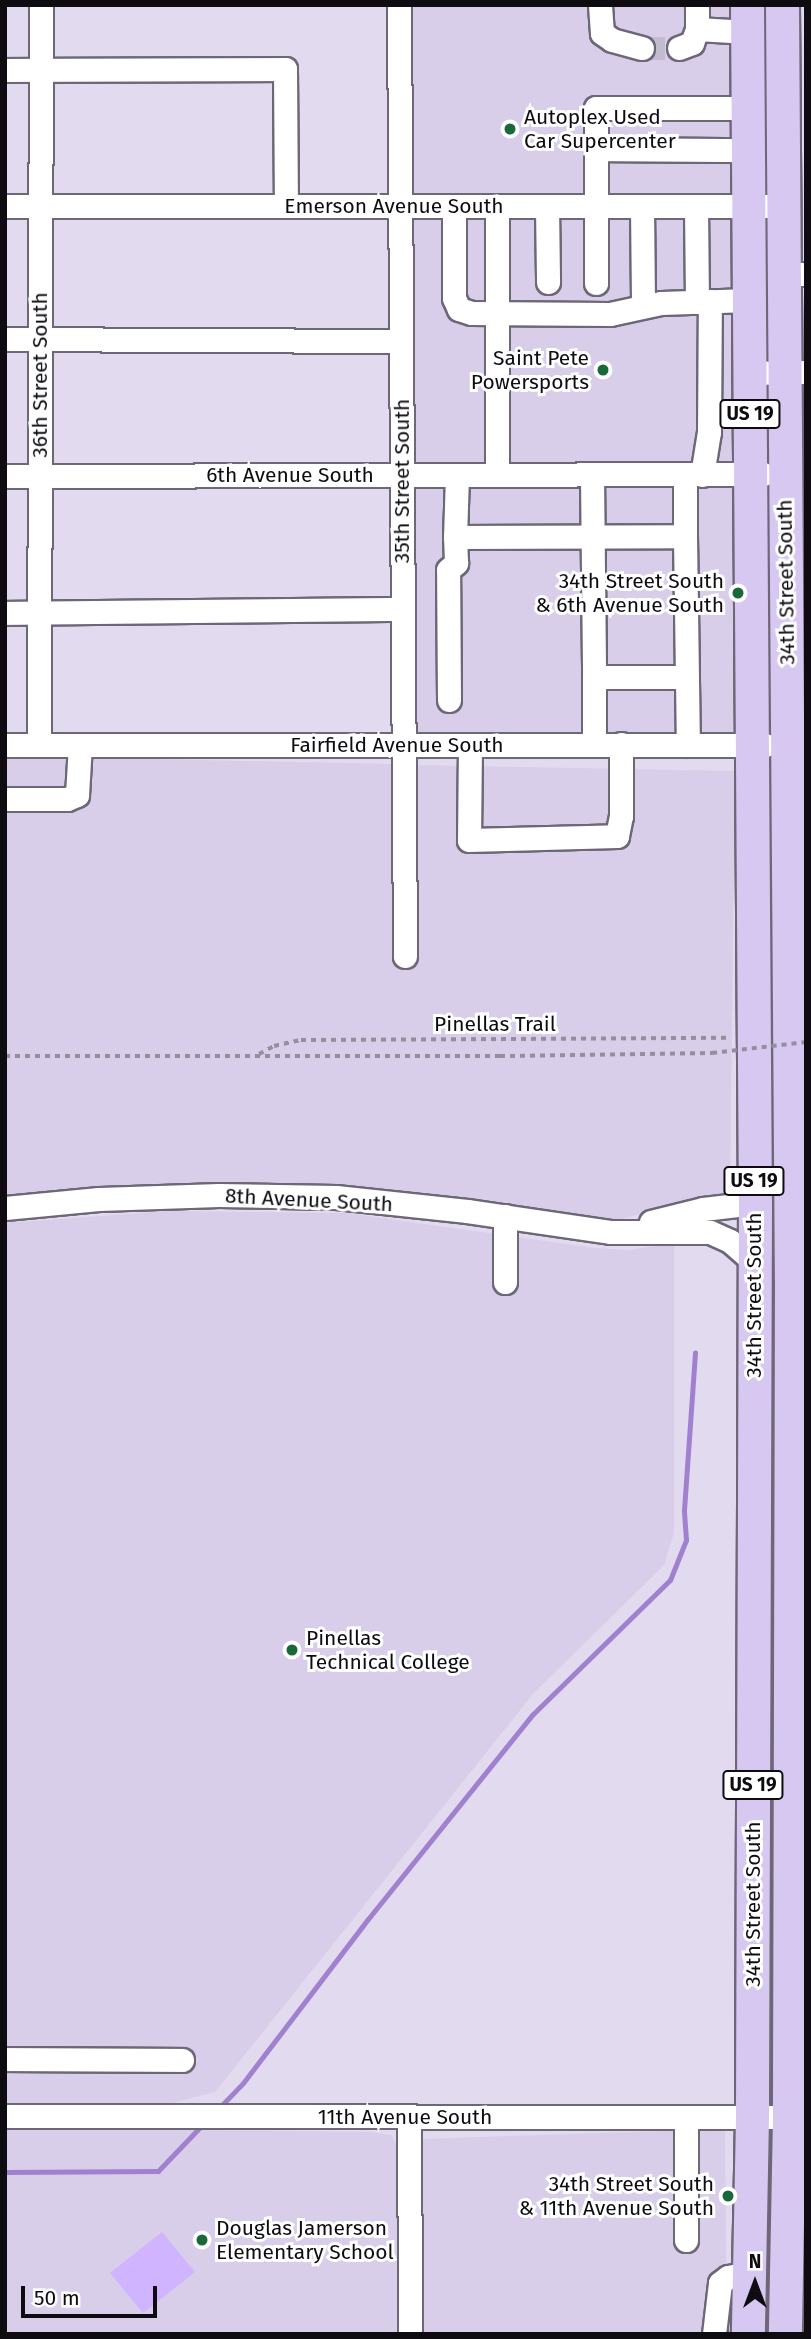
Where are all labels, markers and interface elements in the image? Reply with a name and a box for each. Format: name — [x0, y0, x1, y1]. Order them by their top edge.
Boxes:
place label: Autoplex Used Car Supercenter — [524, 104, 676, 154]
marker: Autoplex Used Car Supercenter — [502, 121, 518, 137]
street label: Emerson Avenue South — [284, 193, 504, 219]
street label: 36th Street South — [27, 292, 53, 458]
place label: Saint Pete Powersports — [471, 345, 589, 395]
marker: Saint Pete Powersports — [595, 362, 611, 378]
road number: US 19 — [718, 398, 782, 430]
street label: 35th Street South — [389, 399, 415, 563]
street label: 6th Avenue South — [206, 462, 374, 488]
street label: 34th Street South — [772, 499, 800, 665]
place label: 34th Street South & 6th Avenue South — [535, 568, 724, 618]
marker: 34th Street South & 6th Avenue South — [730, 585, 746, 601]
street label: Fairfield Avenue South — [290, 732, 504, 758]
street label: Pinellas Trail — [434, 1011, 556, 1037]
road number: US 19 — [722, 1166, 786, 1196]
street label: 8th Avenue South — [224, 1183, 394, 1217]
street label: 34th Street South — [741, 1212, 767, 1378]
place label: Pinellas Technical College — [306, 1625, 470, 1675]
marker: Pinellas Technical College — [284, 1642, 300, 1658]
road number: US 19 — [722, 1770, 784, 1800]
street label: 34th Street South — [740, 1821, 766, 1987]
street label: 11th Avenue South — [318, 2104, 492, 2130]
place label: 34th Street South & 11th Avenue South — [519, 2171, 714, 2221]
marker: 34th Street South & 11th Avenue South — [720, 2188, 736, 2204]
place label: Douglas Jamerson Elementary School — [216, 2215, 394, 2265]
marker: Douglas Jamerson Elementary School — [194, 2232, 210, 2248]
north arrow — [720, 2248, 790, 2318]
text: N — [749, 2250, 761, 2273]
scale bar — [24, 2272, 161, 2316]
text: 50 m — [34, 2285, 80, 2311]

